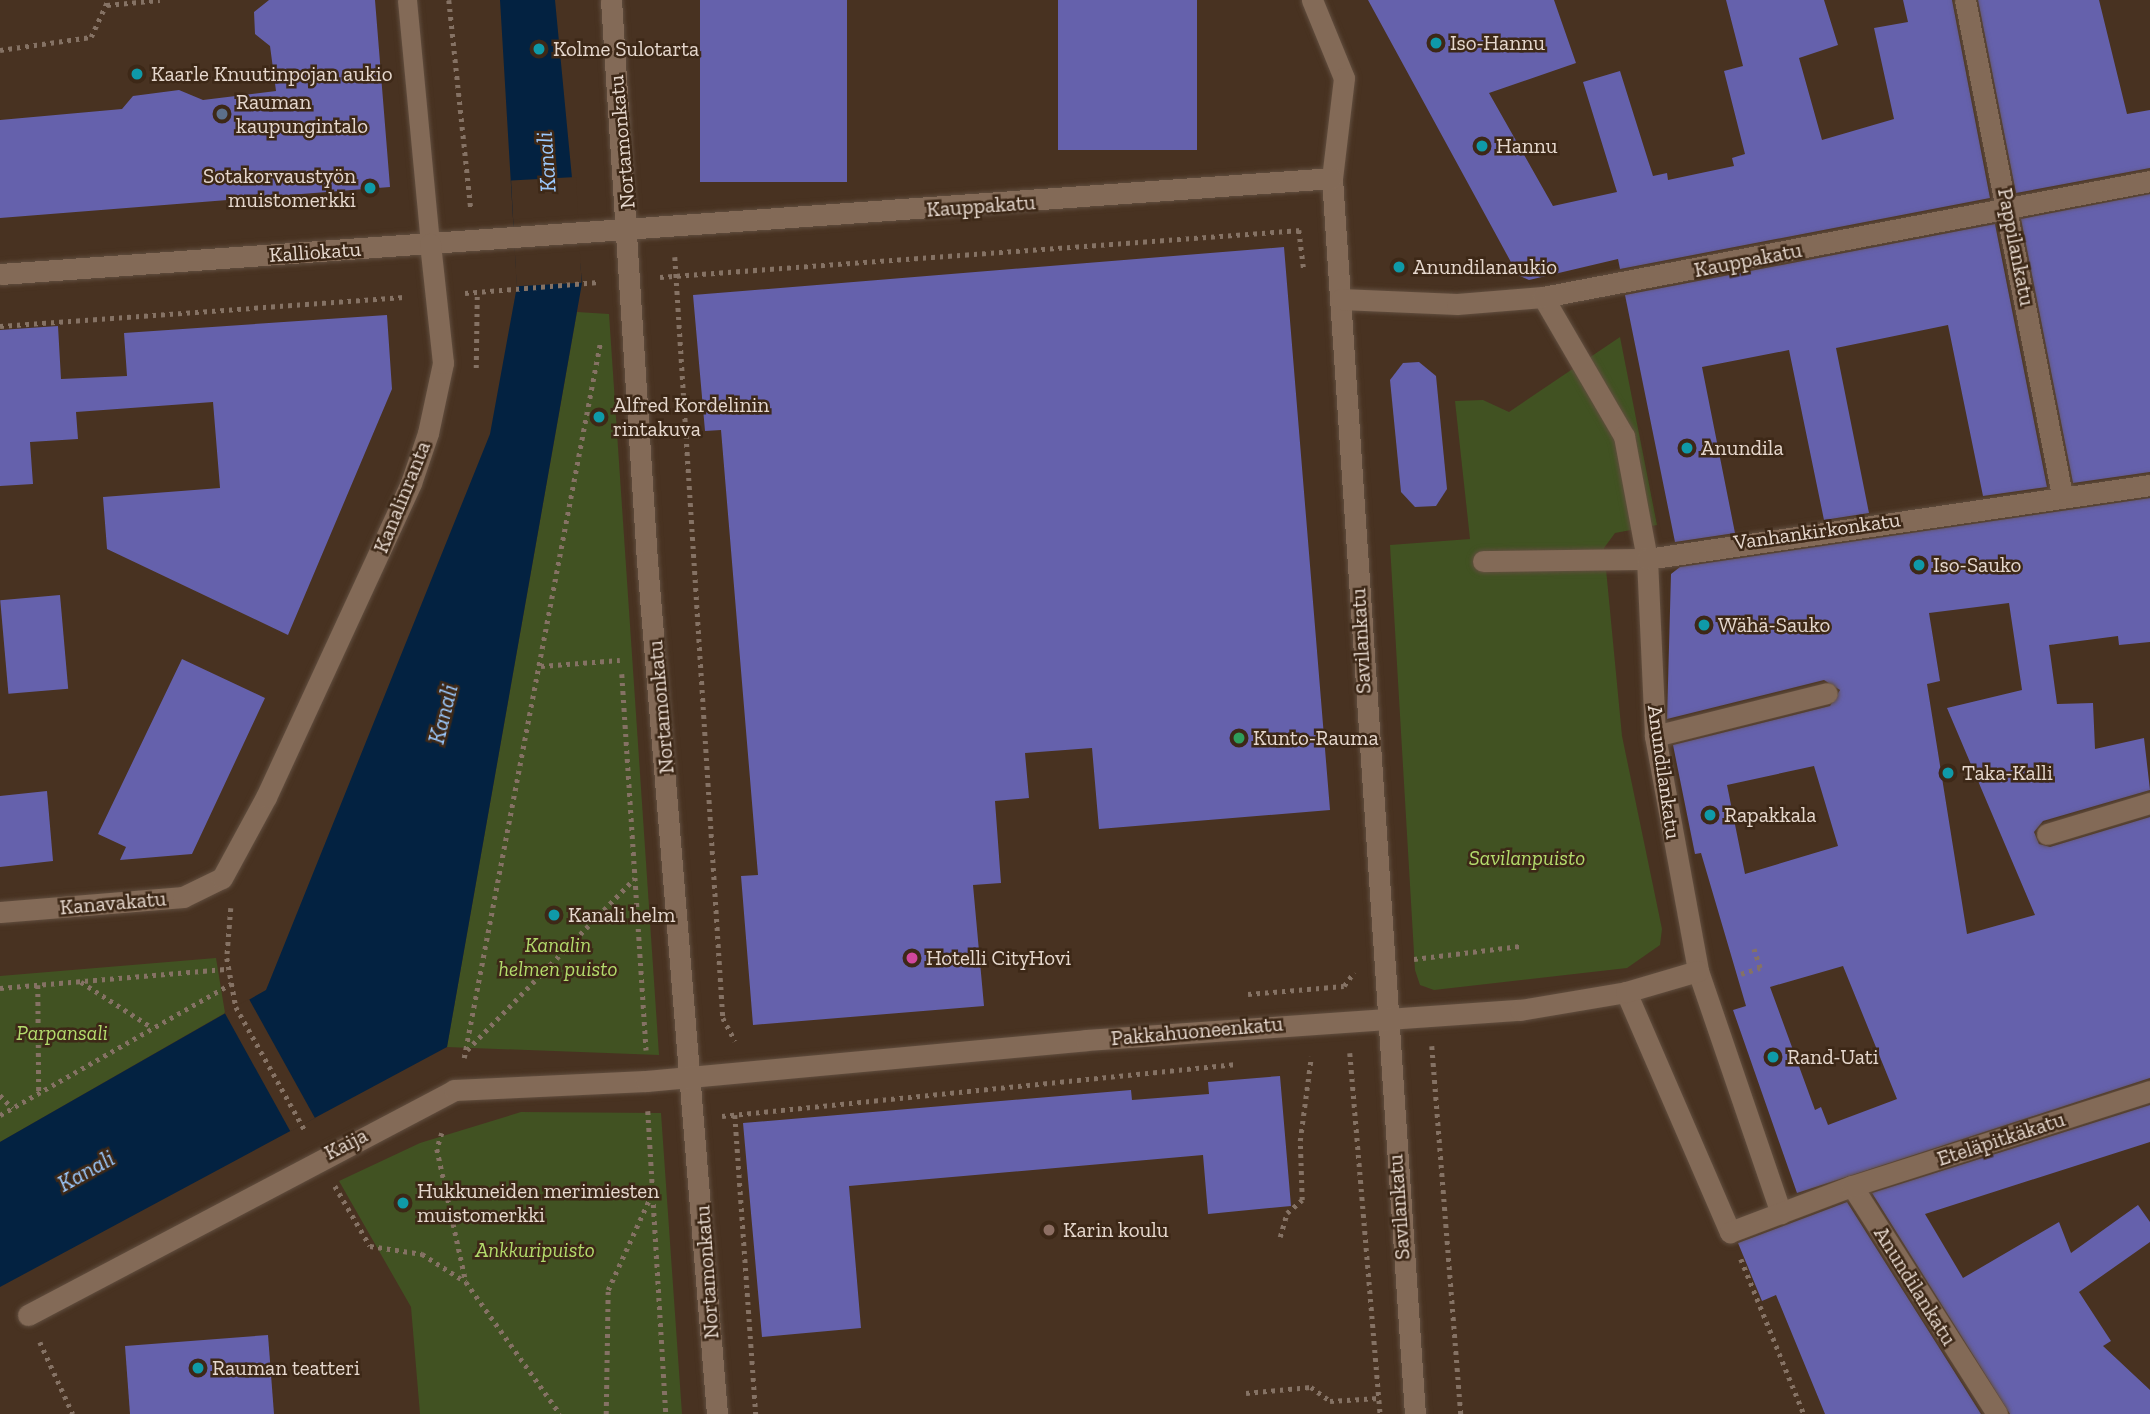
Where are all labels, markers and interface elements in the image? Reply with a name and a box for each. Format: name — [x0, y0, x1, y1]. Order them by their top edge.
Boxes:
place label: Iso-Hannu — [1450, 30, 1545, 56]
marker: Iso-Hannu — [1428, 35, 1444, 51]
place label: Kolme Sulotarta — [553, 36, 699, 62]
marker: Kolme Sulotarta — [531, 41, 547, 57]
place label: Kaarle Knuutinpojan aukio — [151, 61, 392, 87]
marker: Kaarle Knuutinpojan aukio — [129, 66, 145, 82]
street label: Nortamonkatu — [604, 74, 640, 210]
place label: Rauman kaupungintalo — [236, 89, 368, 139]
marker: Rauman kaupungintalo — [214, 106, 230, 122]
water label: Kanali — [530, 131, 562, 193]
place label: Hannu — [1496, 133, 1558, 159]
marker: Hannu — [1474, 138, 1490, 154]
place label: Sotakorvaustyön muistomerkki — [203, 163, 356, 213]
marker: Sotakorvaustyön muistomerkki — [362, 180, 378, 196]
street label: Pappilankatu — [1992, 186, 2040, 308]
street label: Kauppakatu — [926, 190, 1036, 222]
street label: Kalliokatu — [268, 236, 362, 268]
street label: Kauppakatu — [1692, 237, 1804, 283]
place label: Anundilanaukio — [1413, 254, 1557, 280]
marker: Anundilanaukio — [1391, 259, 1407, 275]
place label: Alfred Kordelinin rintakuva — [613, 392, 769, 442]
marker: Alfred Kordelinin rintakuva — [591, 409, 607, 425]
place label: Anundila — [1701, 435, 1784, 461]
street label: Kanalinranta — [368, 437, 436, 557]
marker: Anundila — [1679, 440, 1695, 456]
street label: Vanhankirkonkatu — [1732, 507, 1902, 555]
place label: Iso-Sauko — [1933, 552, 2021, 578]
marker: Iso-Sauko — [1911, 557, 1927, 573]
street label: Savilankatu — [1346, 587, 1376, 695]
place label: Wähä-Sauko — [1718, 612, 1830, 638]
marker: Wähä-Sauko — [1696, 617, 1712, 633]
street label: Nortamonkatu — [643, 639, 679, 775]
water label: Kanali — [422, 681, 464, 747]
street label: Anundilankatu — [1642, 703, 1686, 841]
place label: Kunto-Rauma — [1253, 725, 1379, 751]
marker: Kunto-Rauma — [1231, 730, 1247, 746]
place label: Taka-Kalli — [1962, 760, 2053, 786]
marker: Taka-Kalli — [1940, 765, 1956, 781]
place label: Rapakkala — [1724, 802, 1817, 828]
marker: Rapakkala — [1702, 807, 1718, 823]
park label: Savilanpuisto — [1469, 845, 1585, 871]
street label: Kanavakatu — [59, 886, 167, 920]
place label: Kanali helm — [568, 902, 675, 928]
marker: Kanali helm — [546, 907, 562, 923]
park label: Kanalin helmen puisto — [498, 932, 618, 982]
place label: Hotelli CityHovi — [926, 945, 1071, 971]
marker: Hotelli CityHovi — [904, 950, 920, 966]
street label: Pakkahuoneenkatu — [1110, 1011, 1284, 1051]
park label: Parpansali — [16, 1020, 108, 1046]
place label: Rand-Uati — [1787, 1044, 1879, 1070]
marker: Rand-Uati — [1765, 1049, 1781, 1065]
street label: Eteläpitkäkatu — [1934, 1107, 2068, 1171]
street label: Kaija — [320, 1123, 372, 1165]
water label: Kanali — [53, 1144, 119, 1198]
street label: Savilankatu — [1383, 1153, 1415, 1261]
place label: Hukkuneiden merimiesten muistomerkki — [417, 1178, 659, 1228]
marker: Hukkuneiden merimiesten muistomerkki — [395, 1195, 411, 1211]
street label: Nortamonkatu — [690, 1204, 724, 1340]
place label: Karin koulu — [1063, 1217, 1169, 1243]
marker: Karin koulu — [1041, 1222, 1057, 1238]
street label: Anundilankatu — [1868, 1222, 1962, 1350]
park label: Ankkuripuisto — [475, 1237, 595, 1263]
place label: Rauman teatteri — [212, 1355, 360, 1381]
marker: Rauman teatteri — [190, 1360, 206, 1376]

